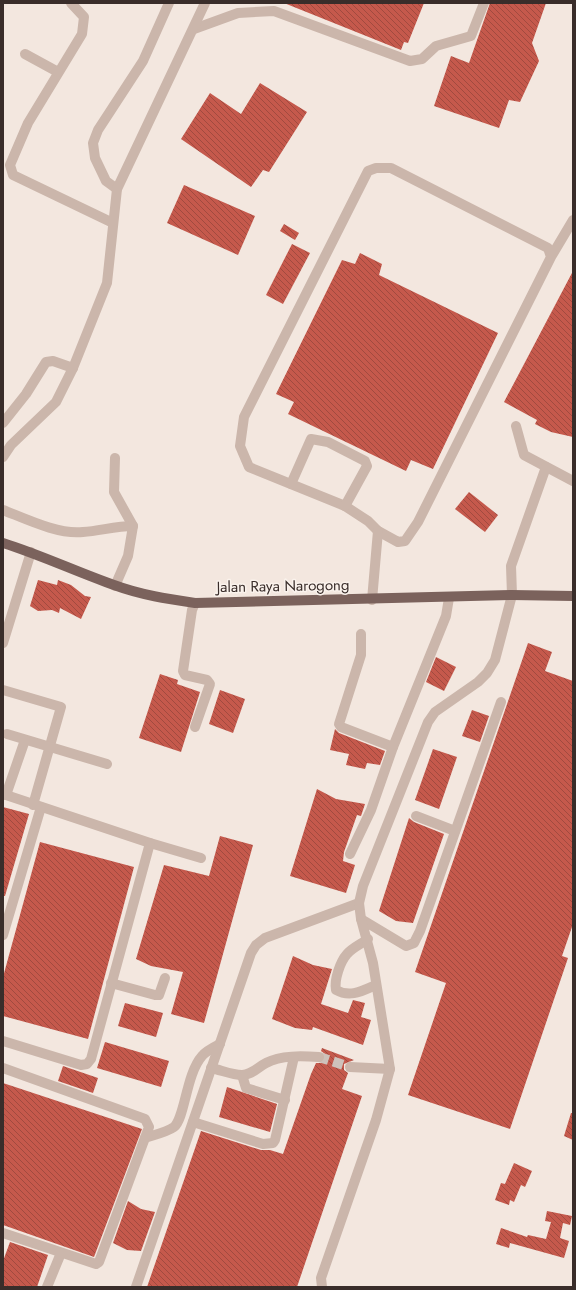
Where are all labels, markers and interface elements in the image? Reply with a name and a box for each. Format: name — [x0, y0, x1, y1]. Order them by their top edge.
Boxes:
street label: Jalan Raya Narogong — [214, 574, 350, 598]

